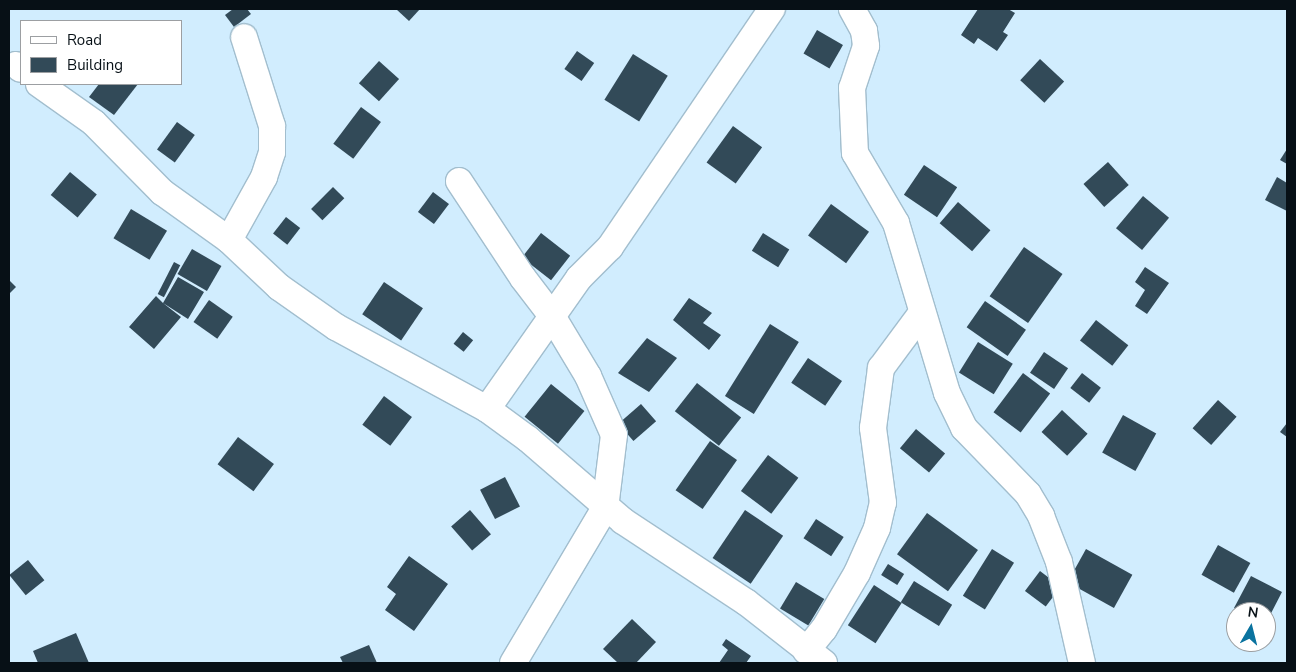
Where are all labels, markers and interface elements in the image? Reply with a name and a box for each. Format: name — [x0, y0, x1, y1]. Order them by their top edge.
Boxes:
legend — [20, 20, 182, 85]
text: Road — [67, 30, 102, 50]
text: Building — [67, 55, 123, 75]
north arrow — [1226, 602, 1276, 652]
text: N — [1246, 603, 1260, 623]

